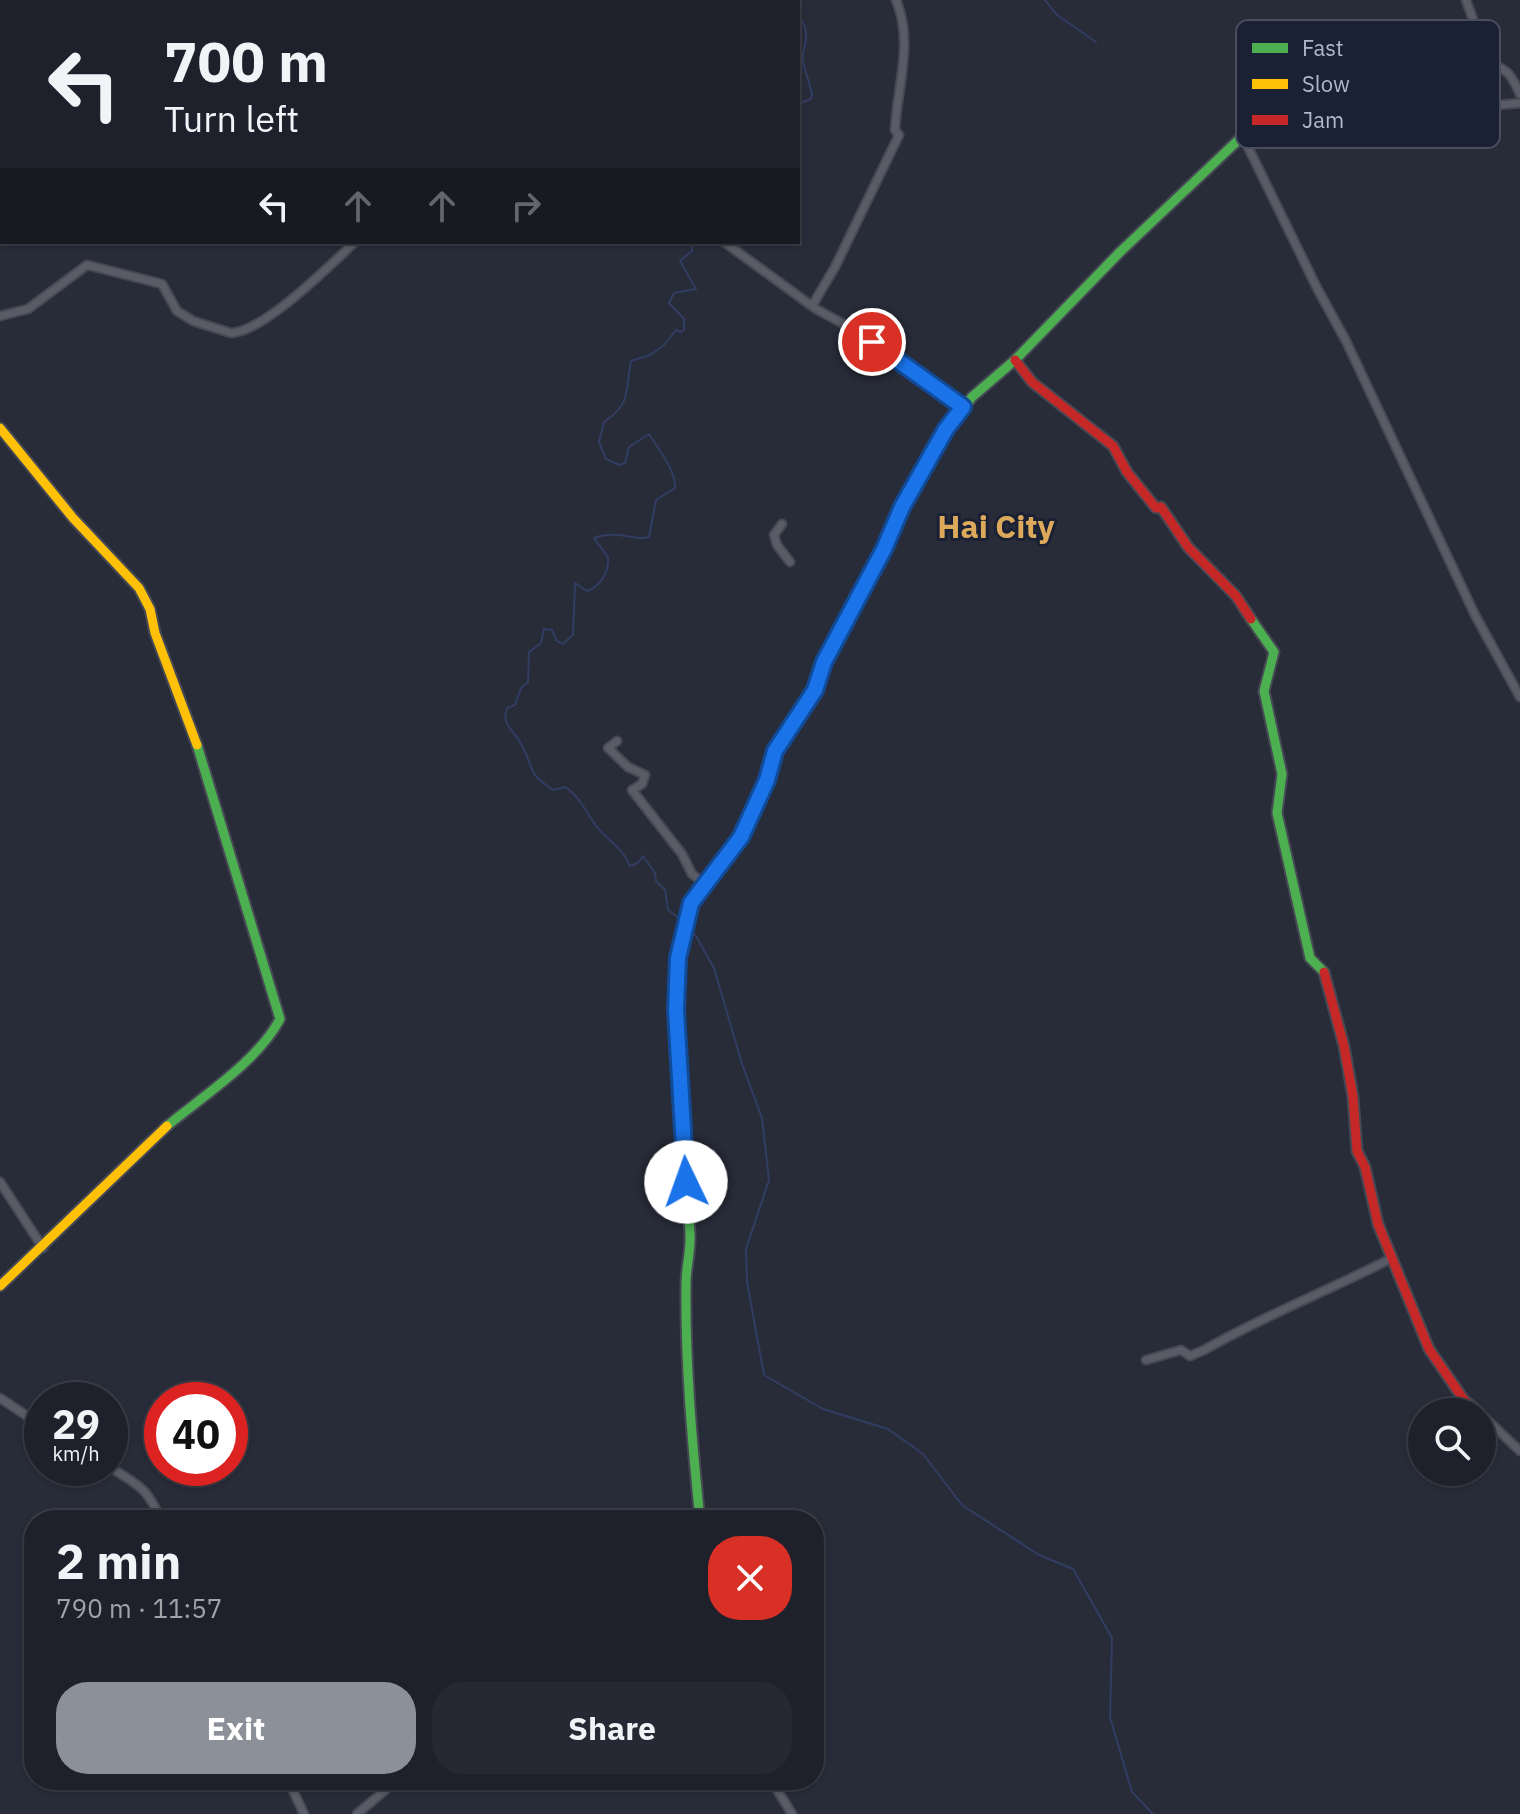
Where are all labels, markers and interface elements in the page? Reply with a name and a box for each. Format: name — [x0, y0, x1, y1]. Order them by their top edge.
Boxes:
legend — [1236, 20, 1500, 148]
text: 700 m — [164, 25, 328, 97]
icon: left — [32, 32, 136, 136]
text: Fast — [1302, 33, 1343, 62]
text: Slow — [1302, 69, 1350, 98]
text: Turn left — [164, 95, 299, 142]
text: Jam — [1302, 105, 1344, 134]
icon: left — [252, 184, 296, 228]
icon: ahead — [336, 184, 380, 228]
icon: ahead — [420, 184, 464, 228]
icon: right — [504, 184, 548, 228]
pin — [838, 308, 906, 376]
icon: arrive — [850, 320, 894, 364]
district label: Hai City — [937, 505, 1055, 547]
position arrow — [644, 1140, 728, 1224]
speed limit sign: 40 — [144, 1382, 248, 1486]
text: 29 — [52, 1398, 100, 1450]
map controls — [1408, 1398, 1496, 1486]
button: search — [1408, 1398, 1496, 1486]
text: km/h — [52, 1440, 100, 1467]
text: 2 min — [56, 1530, 181, 1592]
button: close — [708, 1536, 792, 1620]
text: 790 m · 11:57 — [56, 1591, 222, 1625]
button: Exit — [56, 1682, 416, 1774]
button: Share — [432, 1682, 792, 1774]

